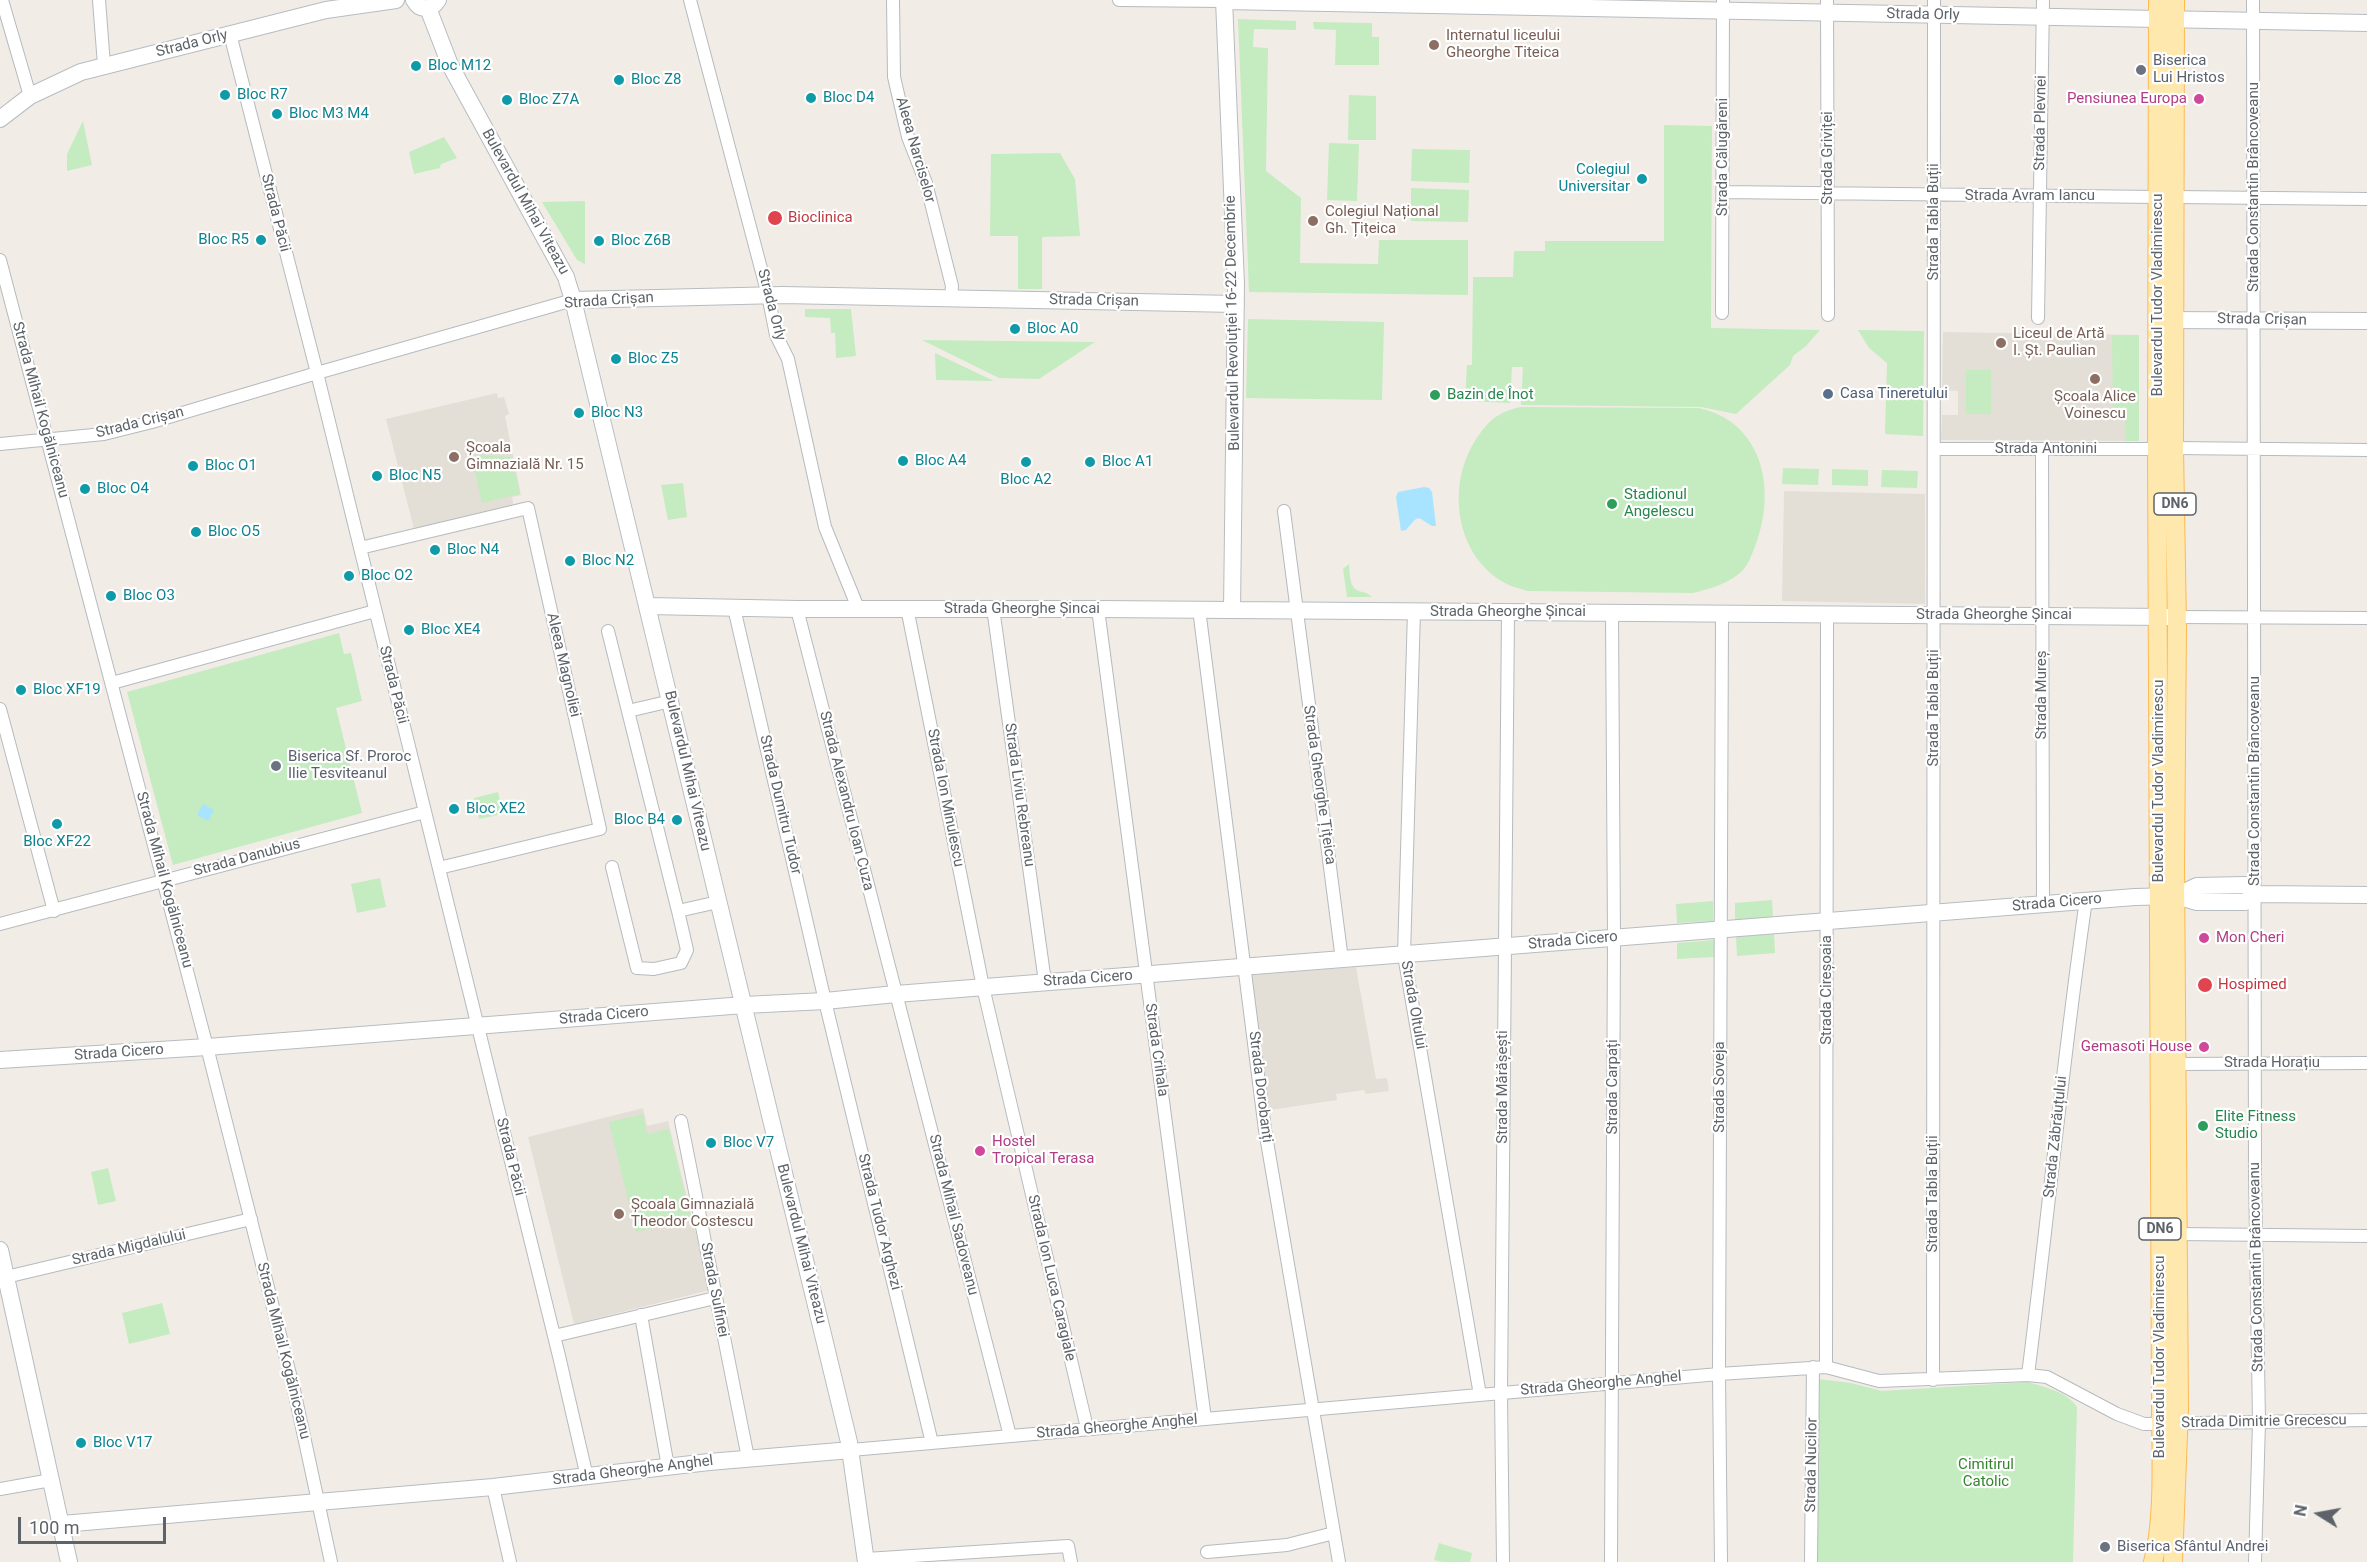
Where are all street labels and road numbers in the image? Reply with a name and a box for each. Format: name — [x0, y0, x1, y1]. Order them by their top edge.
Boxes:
street label: Strada Orly — [1886, 5, 1960, 25]
street label: Strada Orly — [154, 26, 230, 62]
street label: Strada Plevnei — [2031, 75, 2051, 171]
street label: Strada Constantin Brâncoveanu — [2245, 82, 2263, 292]
street label: Aleea Narciselor — [891, 95, 939, 205]
street label: Strada Călugăreni — [1714, 98, 1732, 216]
street label: Strada Griviței — [1819, 111, 1837, 205]
street label: Bulevardul Mihai Viteazu — [477, 126, 573, 278]
street label: Strada Tabla Buții — [1925, 163, 1943, 281]
street label: Strada Păcii — [257, 172, 293, 254]
street label: Strada Avram Iancu — [1965, 187, 2095, 205]
street label: Bulevardul Tudor Vladimirescu — [2149, 194, 2167, 396]
street label: Bulevardul Revoluției 16-22 Decembrie — [1222, 195, 1244, 451]
street label: Strada Orly — [753, 267, 789, 343]
street label: Strada Crișan — [564, 289, 654, 313]
street label: Strada Crișan — [1049, 291, 1139, 311]
street label: Strada Crișan — [2217, 310, 2307, 330]
street label: Strada Mihail Kogălniceanu — [8, 320, 72, 500]
street label: Strada Crișan — [94, 403, 186, 443]
street label: Strada Antonini — [1995, 440, 2097, 458]
road number: DN6 — [2154, 493, 2196, 515]
street label: Strada Gheorghe Șincai — [944, 600, 1100, 618]
street label: Strada Gheorghe Șincai — [1430, 603, 1586, 621]
street label: Strada Gheorghe Șincai — [1916, 606, 2072, 624]
street label: Aleea Magnoliei — [542, 611, 584, 719]
street label: Strada Păcii — [375, 644, 411, 726]
street label: Strada Tabla Buții — [1925, 649, 1943, 767]
street label: Strada Mureș — [2033, 650, 2051, 740]
street label: Strada Constantin Brâncoveanu — [2246, 676, 2264, 886]
street label: Bulevardul Tudor Vladimirescu — [2150, 680, 2168, 882]
street label: Bulevardul Mihai Viteazu — [660, 689, 714, 853]
street label: Strada Gheorghe Țițeica — [1299, 704, 1339, 866]
street label: Strada Alexandru Ioan Cuza — [815, 709, 877, 893]
street label: Strada Liviu Rebreanu — [1000, 722, 1038, 868]
street label: Strada Ion Minulescu — [923, 727, 967, 869]
street label: Strada Dumitru Tudor — [755, 733, 805, 877]
street label: Strada Mihail Kogălniceanu — [132, 790, 196, 970]
street label: Strada Danubius — [192, 835, 302, 881]
street label: Strada Cicero — [2011, 890, 2103, 916]
street label: Strada Cicero — [1527, 928, 1619, 954]
street label: Strada Cireșoaia — [1818, 935, 1836, 1045]
street label: Strada Oltului — [1396, 959, 1430, 1051]
street label: Strada Cicero — [1043, 967, 1133, 991]
street label: Strada Crihala — [1141, 1002, 1171, 1098]
street label: Strada Cicero — [558, 1003, 650, 1029]
street label: Strada Dorobanți — [1244, 1030, 1276, 1144]
street label: Strada Mărășești — [1494, 1030, 1512, 1144]
street label: Strada Carpați — [1604, 1039, 1622, 1135]
street label: Strada Cicero — [74, 1041, 164, 1065]
street label: Strada Soveja — [1711, 1041, 1729, 1133]
street label: Strada Horațiu — [2224, 1054, 2320, 1072]
street label: Strada Zăbrăuțului — [2041, 1075, 2071, 1199]
street label: Strada Păcii — [492, 1116, 528, 1198]
street label: Strada Mihail Sadoveanu — [924, 1133, 982, 1297]
street label: Strada Tabla Buții — [1924, 1135, 1942, 1253]
street label: Strada Tudor Arghezi — [853, 1152, 905, 1292]
street label: Bulevardul Mihai Viteazu — [772, 1162, 830, 1326]
street label: Strada Constantin Brâncoveanu — [2246, 1162, 2268, 1372]
street label: Strada Ion Luca Caragiale — [1023, 1193, 1079, 1363]
road number: DN6 — [2139, 1218, 2181, 1240]
street label: Strada Migdalului — [70, 1226, 188, 1270]
street label: Strada Sulfinei — [696, 1241, 732, 1339]
street label: Bulevardul Tudor Vladimirescu — [2151, 1256, 2169, 1458]
street label: Strada Mihail Kogălniceanu — [252, 1261, 314, 1441]
street label: Strada Gheorghe Anghel — [1520, 1368, 1682, 1400]
street label: Strada Gheorghe Anghel — [1036, 1411, 1198, 1443]
street label: Strada Dimitrie Grecescu — [2181, 1412, 2347, 1432]
street label: Strada Nucilor — [1802, 1417, 1822, 1513]
street label: Strada Gheorghe Anghel — [552, 1452, 714, 1490]

